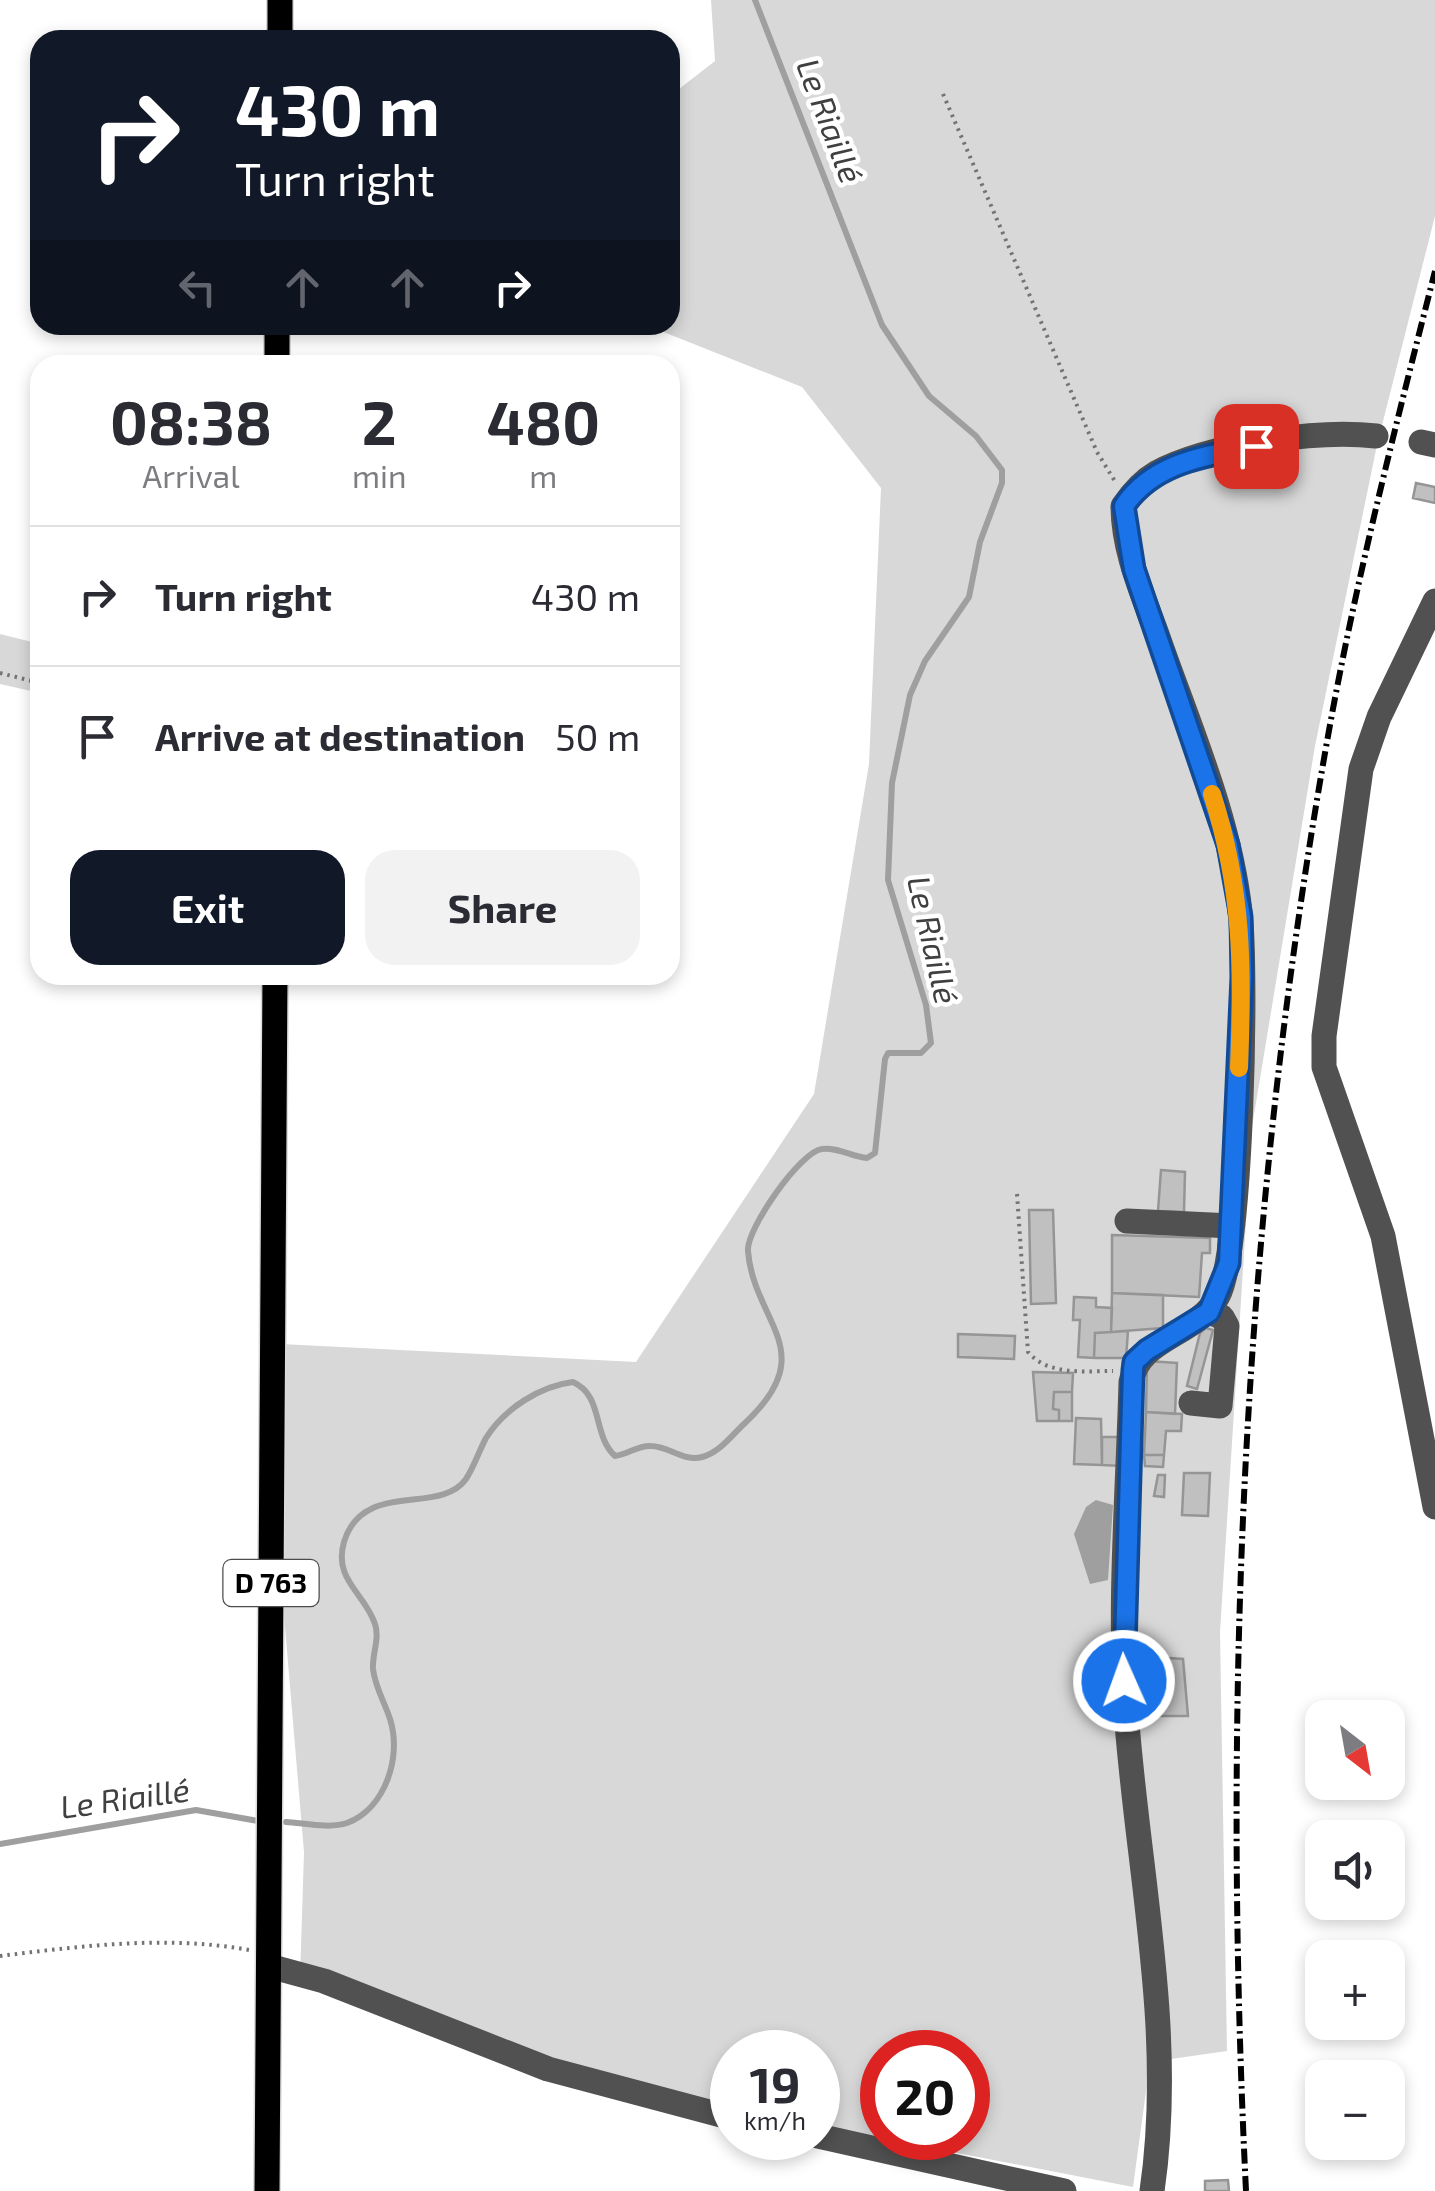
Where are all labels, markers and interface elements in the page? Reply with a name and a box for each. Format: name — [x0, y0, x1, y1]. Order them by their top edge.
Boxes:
water label: Le Riaillé — [790, 53, 872, 188]
text: 430 m — [235, 66, 440, 150]
icon: right — [70, 70, 200, 200]
text: Turn right — [235, 151, 435, 205]
icon: left — [170, 260, 225, 315]
icon: ahead — [275, 260, 330, 315]
icon: ahead — [380, 260, 435, 315]
icon: right — [485, 260, 540, 315]
text: 08:38 — [110, 385, 272, 457]
text: 2 — [362, 385, 397, 457]
text: 480 — [487, 385, 600, 457]
pin — [1214, 404, 1299, 489]
icon: arrive — [1229, 419, 1284, 474]
text: Arrival — [142, 456, 240, 494]
text: min — [352, 456, 407, 494]
text: m — [529, 456, 557, 494]
icon: right — [70, 569, 125, 624]
text: Turn right — [155, 573, 332, 619]
text: 430 m — [531, 573, 640, 619]
icon: arrive — [70, 709, 125, 764]
text: Arrive at destination — [155, 713, 525, 759]
text: 50 m — [555, 713, 640, 759]
button: Exit — [70, 850, 345, 965]
button: Share — [365, 850, 640, 965]
water label: Le Riaillé — [901, 872, 967, 1007]
road number: D 763 — [224, 1560, 318, 1606]
position arrow — [1072, 1629, 1176, 1733]
north arrow — [1305, 1700, 1405, 1800]
map controls — [1305, 1700, 1405, 2160]
water label: Le Riaillé — [58, 1769, 192, 1825]
button: sound — [1305, 1820, 1405, 1920]
button: + — [1305, 1940, 1405, 2040]
speed limit sign: 20 — [860, 2030, 990, 2160]
text: 19 — [749, 2053, 801, 2113]
button: − — [1305, 2060, 1405, 2160]
text: km/h — [744, 2105, 806, 2135]

